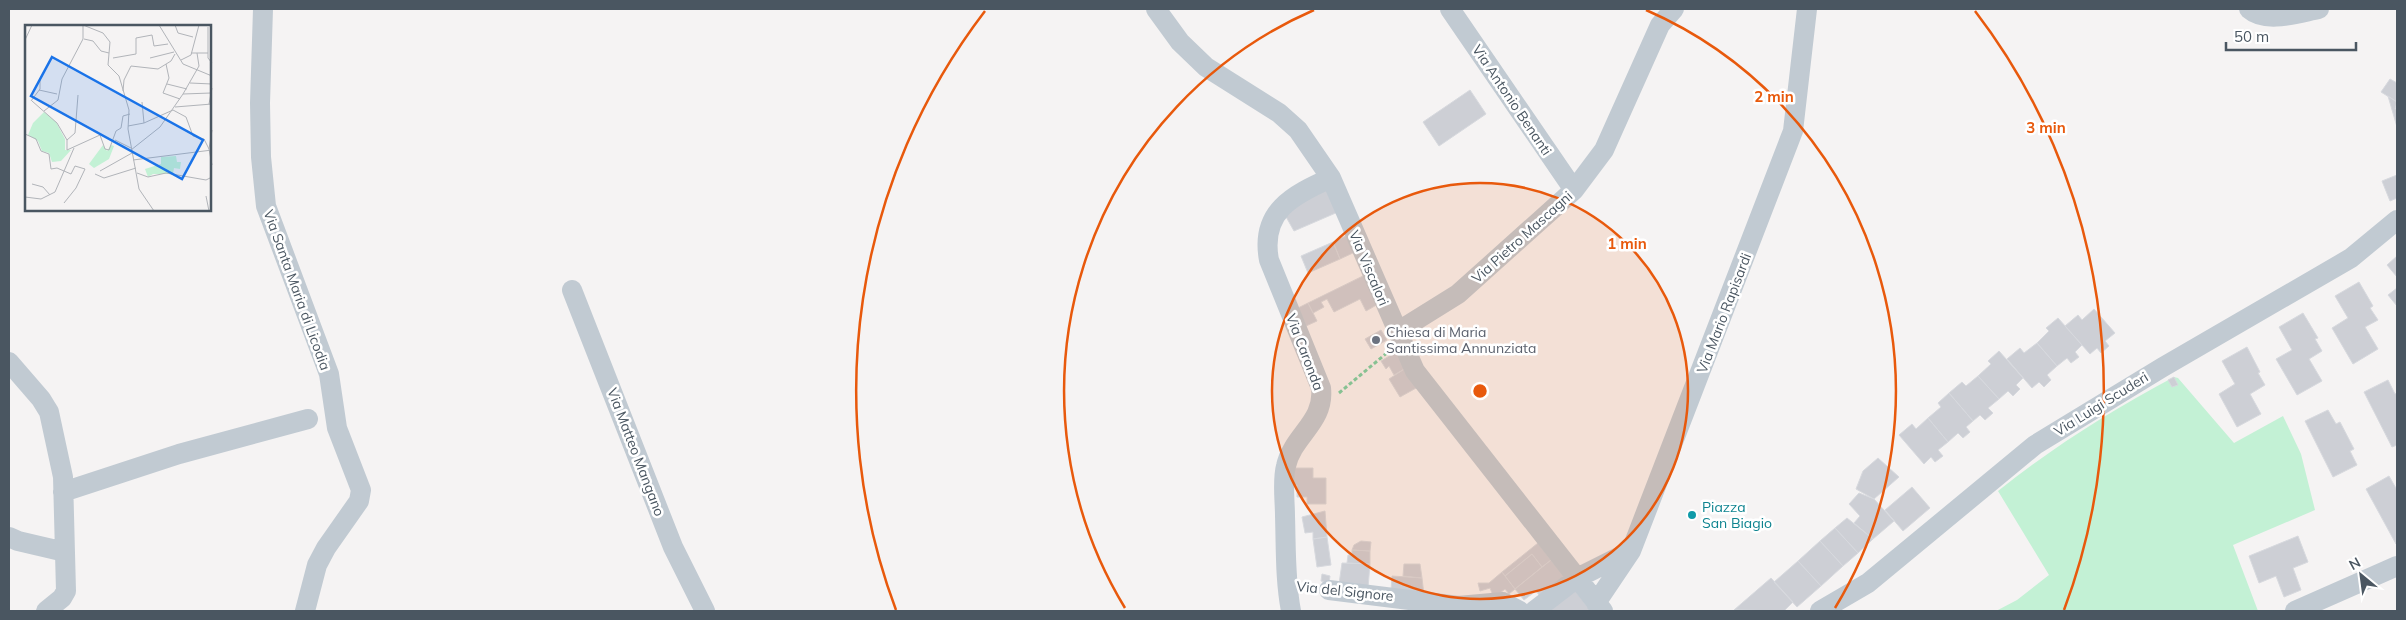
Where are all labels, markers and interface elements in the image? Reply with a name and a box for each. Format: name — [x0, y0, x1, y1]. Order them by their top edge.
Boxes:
scale bar — [2226, 20, 2356, 52]
inset map — [25, 25, 211, 211]
text: 50 m — [2234, 27, 2269, 46]
street label: Via Antonio Benanti — [1468, 41, 1556, 159]
text: 2 min — [1754, 87, 1794, 106]
text: 3 min — [2026, 118, 2066, 137]
street label: Via Pietro Mascagni — [1468, 187, 1576, 287]
street label: Via Santa Maria di Licodia — [260, 207, 334, 373]
street label: Via Viscalori — [1345, 228, 1393, 308]
text: 1 min — [1607, 234, 1647, 253]
street label: Via Mario Rapisardi — [1693, 250, 1755, 376]
street label: Via Caronda — [1282, 311, 1328, 393]
place label: Chiesa di Maria Santissima Annunziata — [1386, 323, 1536, 357]
marker: Chiesa di Maria Santissima Annunziata — [1370, 334, 1382, 346]
street label: Via Luigi Scuderi — [2051, 368, 2151, 440]
centre of rings — [1471, 382, 1489, 400]
street label: Via Matteo Mangano — [603, 385, 669, 519]
place label: Piazza San Biagio — [1702, 498, 1772, 532]
marker: Piazza San Biagio — [1686, 509, 1698, 521]
north arrow — [2336, 550, 2386, 600]
text: N — [2346, 553, 2364, 574]
street label: Via del Signore — [1296, 577, 1394, 605]

